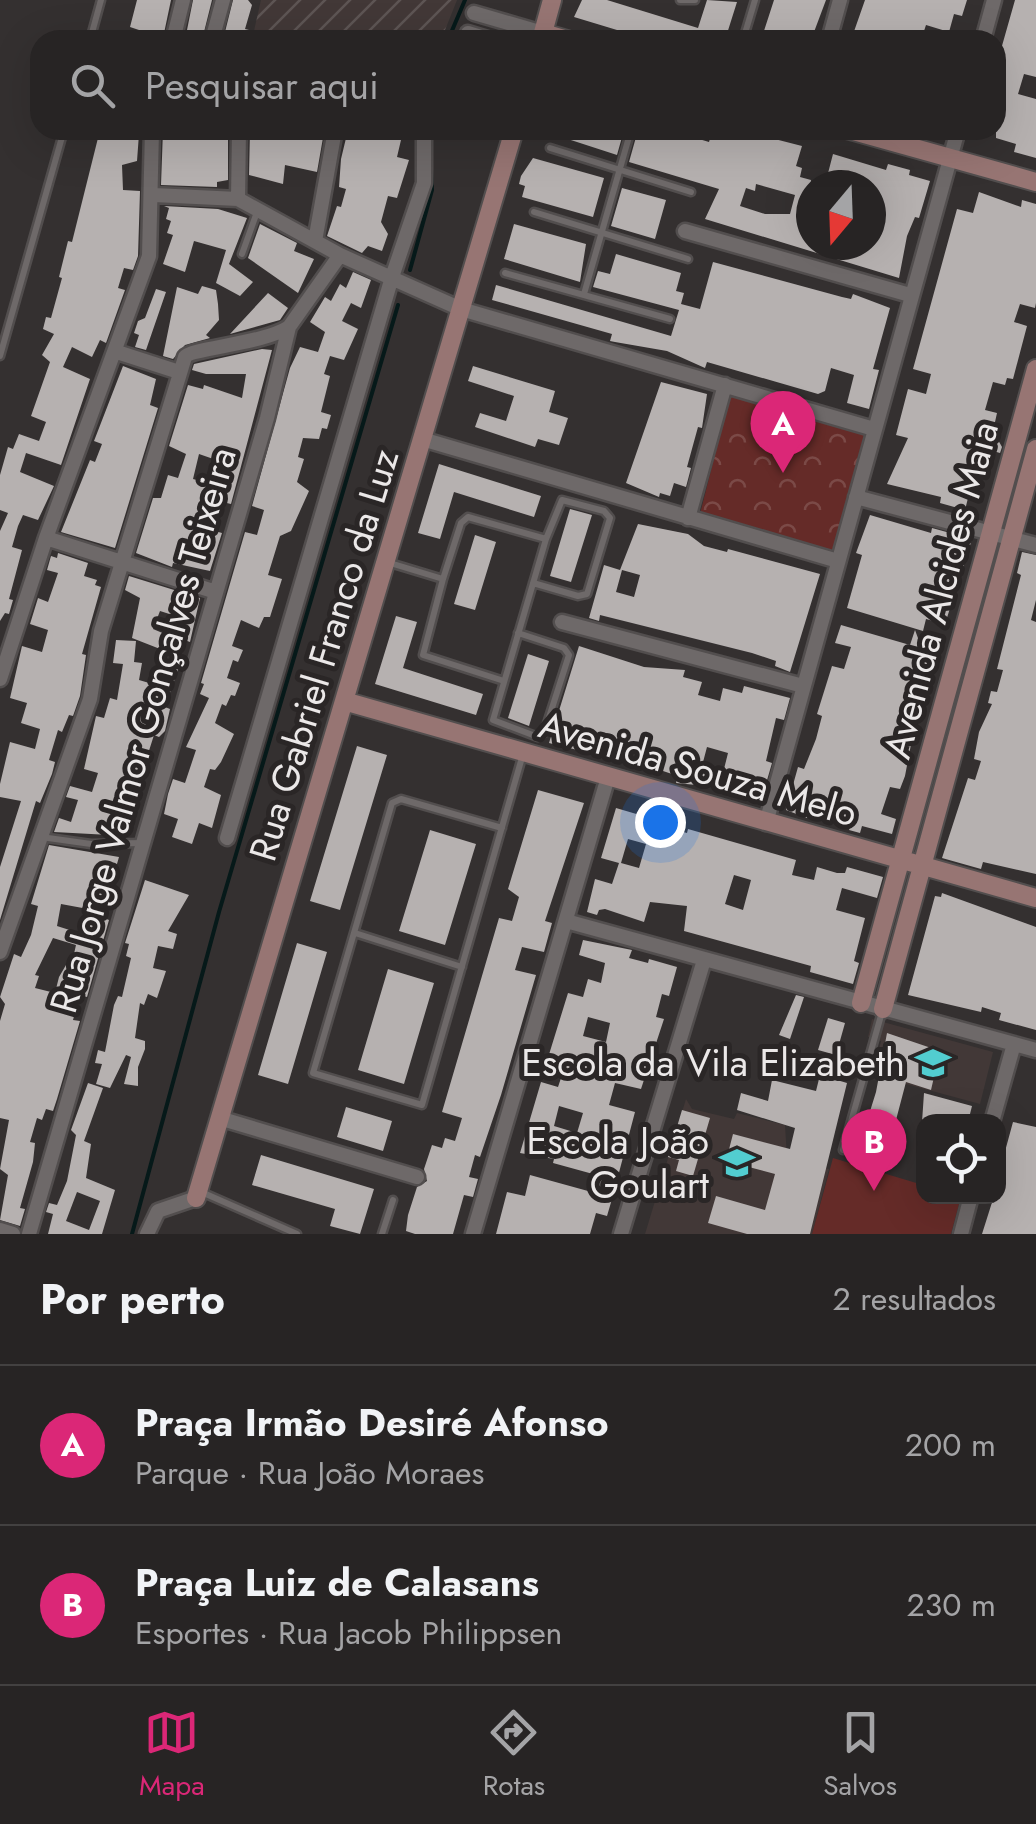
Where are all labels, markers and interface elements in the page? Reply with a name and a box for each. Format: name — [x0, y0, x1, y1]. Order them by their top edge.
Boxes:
search box — [30, 30, 1006, 140]
icon: search — [65, 58, 120, 113]
text: Pesquisar aqui — [145, 58, 379, 113]
north arrow — [796, 170, 886, 260]
pin: A — [750, 390, 816, 473]
street label: Avenida Alcides Maia — [869, 415, 1012, 765]
street label: Rua Jorge Valmor Gonçalves Teixeira — [35, 441, 250, 1019]
street label: Rua Gabriel Franco da Luz — [235, 442, 412, 867]
street label: Avenida Souza Melo — [533, 697, 864, 840]
your location — [635, 797, 686, 848]
place label: Escola da Vila Elizabeth — [521, 1035, 905, 1090]
school or university icon: Escola da Vila Elizabeth — [914, 1044, 952, 1082]
pin: B — [842, 1108, 906, 1191]
place label: Escola João Goulart — [526, 1113, 709, 1212]
map controls — [916, 1114, 1006, 1204]
button: locate — [916, 1114, 1006, 1204]
school or university icon: Escola João Goulart — [718, 1144, 756, 1182]
text: Por perto — [40, 1269, 225, 1330]
text: 2 resultados — [832, 1276, 996, 1322]
text: Praça Irmão Desiré Afonso — [135, 1395, 609, 1450]
text: A — [61, 1422, 84, 1468]
text: 200 m — [905, 1422, 996, 1468]
text: Parque · Rua João Moraes — [135, 1450, 484, 1496]
text: Praça Luiz de Calasans — [135, 1555, 539, 1610]
text: B — [62, 1582, 83, 1628]
text: 230 m — [907, 1582, 996, 1628]
text: Esportes · Rua Jacob Philippsen — [135, 1610, 562, 1656]
tab: Mapa — [139, 1705, 205, 1806]
tab: Rotas — [483, 1705, 545, 1806]
tab: Salvos — [823, 1705, 897, 1806]

